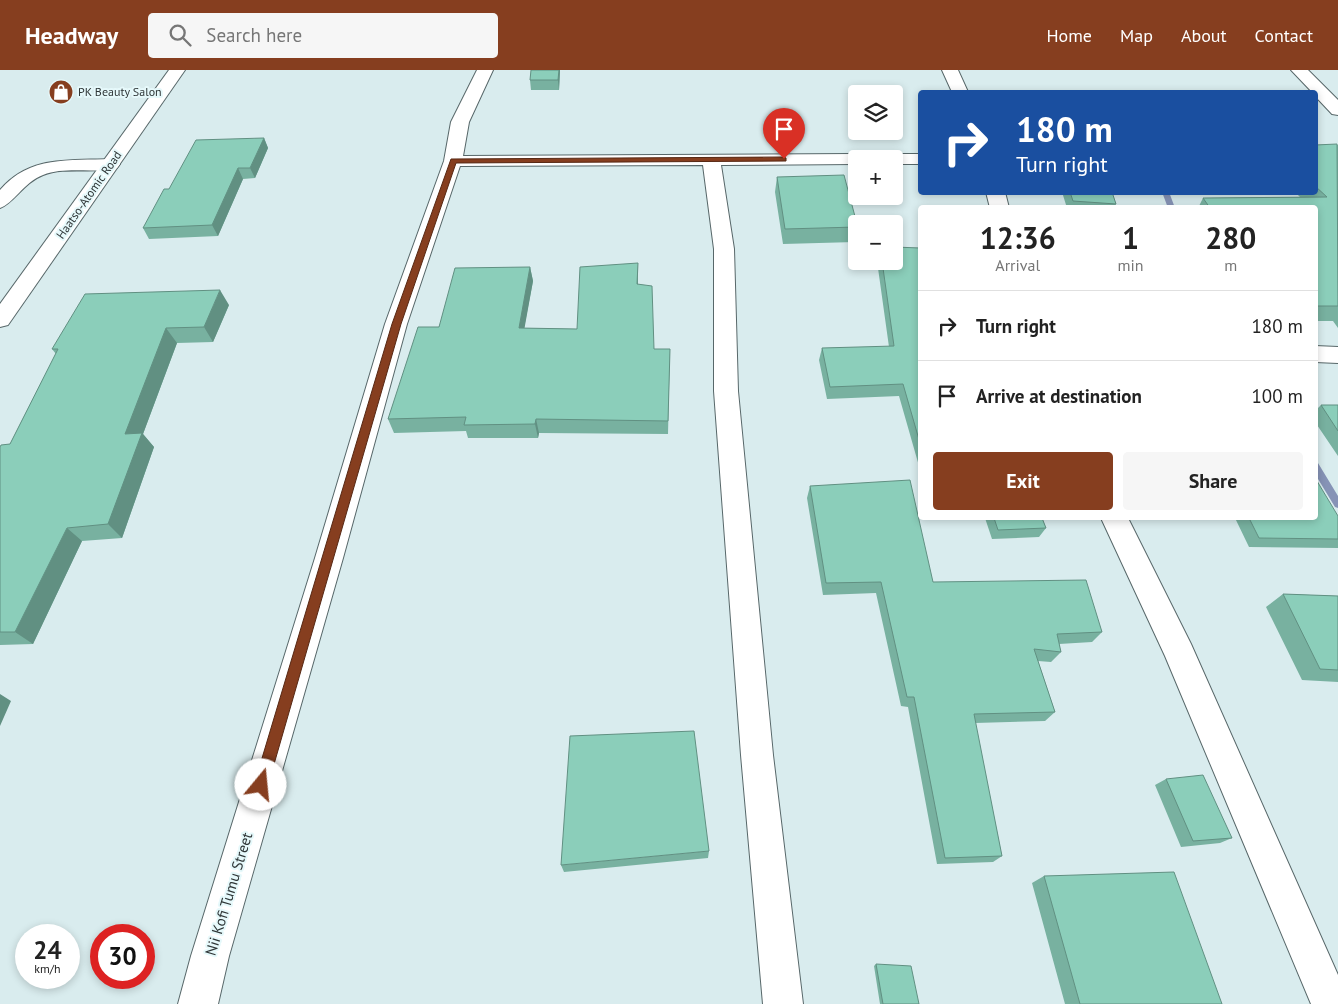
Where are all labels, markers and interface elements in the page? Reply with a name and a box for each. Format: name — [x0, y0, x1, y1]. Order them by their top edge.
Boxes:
search box — [148, 13, 498, 58]
text: Headway — [25, 20, 118, 51]
icon: search — [166, 21, 194, 49]
text: Search here — [206, 23, 302, 47]
text: Home — [1046, 24, 1092, 47]
text: Map — [1120, 24, 1153, 47]
text: About — [1181, 24, 1227, 47]
text: Contact — [1255, 24, 1313, 47]
shop icon: PK Beauty Salon — [48, 79, 74, 105]
place label: PK Beauty Salon — [78, 84, 162, 99]
map controls — [848, 85, 903, 270]
button: layers — [848, 85, 903, 140]
text: 180 m — [1016, 106, 1113, 152]
pin — [763, 108, 805, 159]
icon: right — [933, 110, 998, 175]
icon: arrive — [770, 115, 798, 143]
street label: Haatso-Atomic Road — [53, 148, 124, 242]
button: + — [848, 150, 903, 205]
text: Turn right — [1016, 150, 1108, 178]
button: − — [848, 215, 903, 270]
text: 12:36 — [980, 218, 1056, 257]
text: 1 — [1122, 218, 1139, 257]
text: 280 — [1205, 218, 1256, 257]
text: Arrival — [995, 255, 1040, 275]
text: min — [1118, 255, 1144, 275]
text: m — [1224, 255, 1237, 275]
icon: right — [933, 312, 961, 340]
text: Turn right — [976, 314, 1056, 338]
text: 180 m — [1251, 314, 1303, 338]
icon: arrive — [933, 382, 961, 410]
text: Arrive at destination — [976, 384, 1142, 408]
text: 100 m — [1251, 384, 1303, 408]
button: Exit — [933, 452, 1113, 510]
button: Share — [1123, 452, 1303, 510]
position arrow — [234, 758, 286, 810]
street label: Nii Kofi Tumu Street — [201, 830, 256, 958]
speed limit sign: 30 — [90, 924, 155, 989]
text: 24 — [33, 934, 62, 966]
text: km/h — [34, 961, 61, 976]

